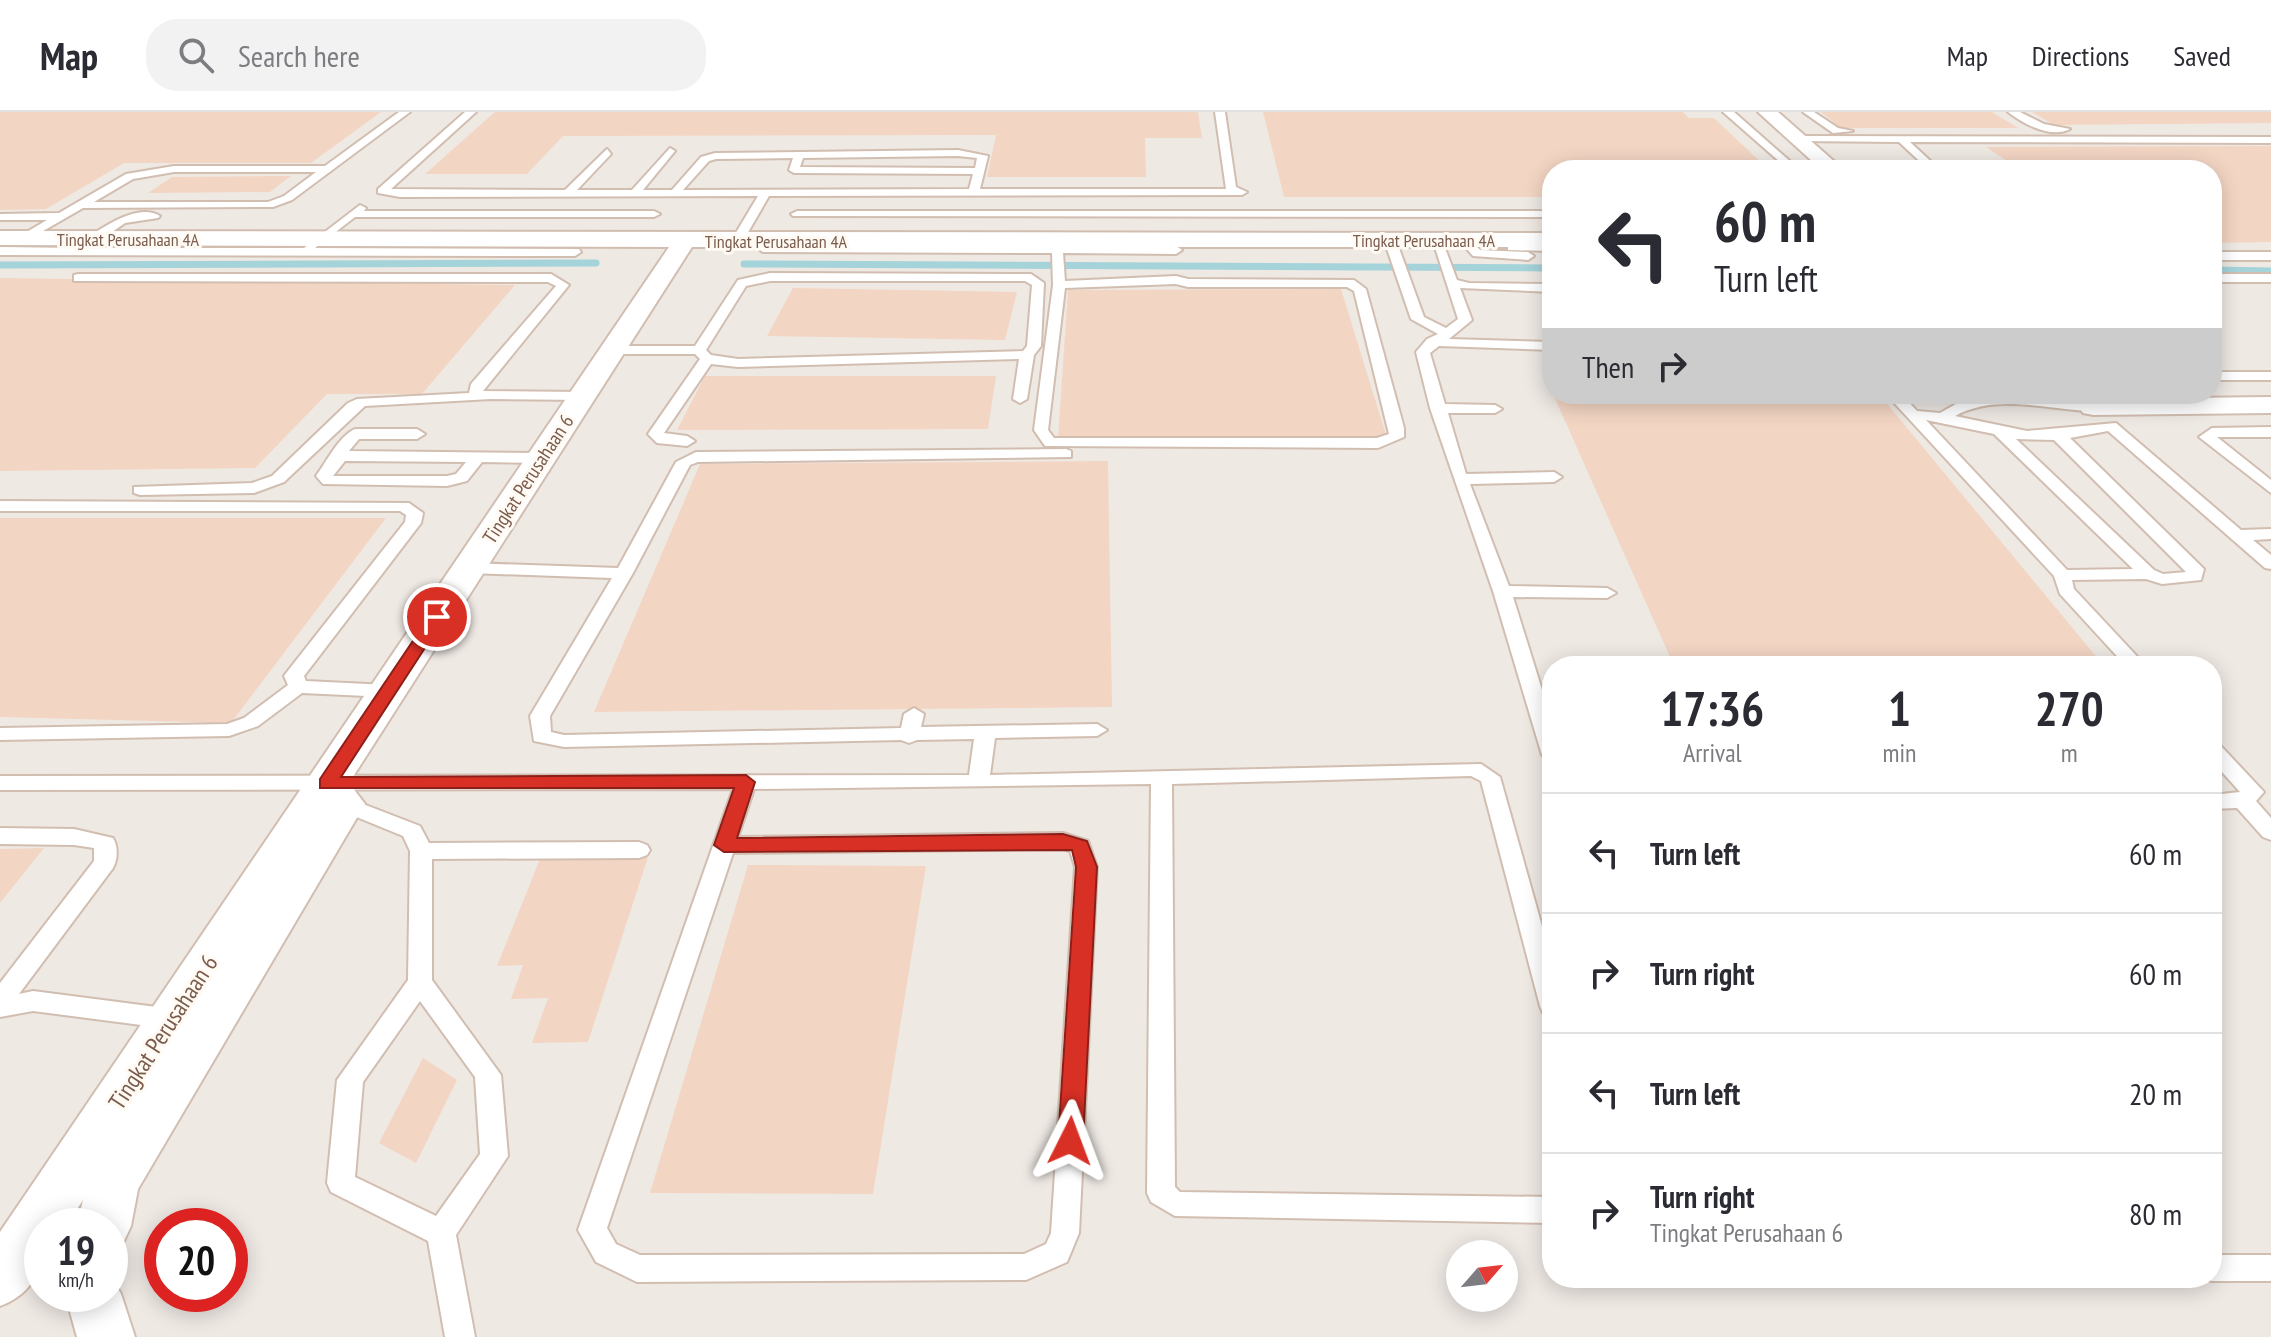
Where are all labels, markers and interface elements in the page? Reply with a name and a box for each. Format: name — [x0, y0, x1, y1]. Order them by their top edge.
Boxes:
search box — [146, 19, 706, 91]
text: Map — [40, 31, 98, 80]
icon: search — [174, 33, 218, 77]
text: Search here — [238, 36, 360, 75]
text: Map — [1947, 37, 1988, 74]
text: Directions — [2032, 37, 2129, 74]
text: Saved — [2173, 37, 2231, 74]
text: 60 m — [1714, 185, 1816, 257]
icon: left — [1582, 192, 1686, 296]
street label: Tingkat Perusahaan 4A — [57, 228, 200, 251]
street label: Tingkat Perusahaan 4A — [1353, 229, 1496, 252]
street label: Tingkat Perusahaan 4A — [705, 230, 848, 253]
text: Turn left — [1714, 255, 1818, 302]
icon: right — [1650, 344, 1694, 388]
text: Then — [1582, 347, 1634, 386]
street label: Tingkat Perusahaan 6 — [477, 410, 579, 548]
pin — [403, 583, 471, 651]
icon: arrive — [415, 595, 459, 639]
text: 17:36 — [1660, 677, 1764, 739]
text: 1 — [1888, 677, 1911, 739]
text: 270 — [2035, 677, 2104, 739]
text: Arrival — [1683, 736, 1742, 769]
text: min — [1882, 736, 1916, 769]
text: m — [2061, 736, 2078, 769]
icon: left — [1582, 831, 1626, 875]
text: Turn left — [1650, 834, 1740, 873]
text: 60 m — [2129, 834, 2182, 873]
street label: Tingkat Perusahaan 6 — [101, 949, 225, 1115]
icon: right — [1582, 951, 1626, 995]
text: Turn right — [1650, 954, 1754, 993]
text: 60 m — [2129, 954, 2182, 993]
icon: left — [1582, 1071, 1626, 1115]
text: Turn left — [1650, 1074, 1740, 1113]
text: 20 m — [2129, 1074, 2182, 1113]
position arrow — [1028, 1099, 1112, 1183]
text: Turn right — [1650, 1177, 1754, 1216]
icon: right — [1582, 1191, 1626, 1235]
text: 80 m — [2129, 1194, 2182, 1233]
speed limit sign: 20 — [144, 1208, 248, 1312]
text: Tingkat Perusahaan 6 — [1650, 1216, 1843, 1249]
text: 19 — [57, 1224, 95, 1276]
north arrow — [1446, 1240, 1518, 1312]
map controls — [1446, 1240, 1518, 1312]
text: km/h — [58, 1267, 94, 1293]

